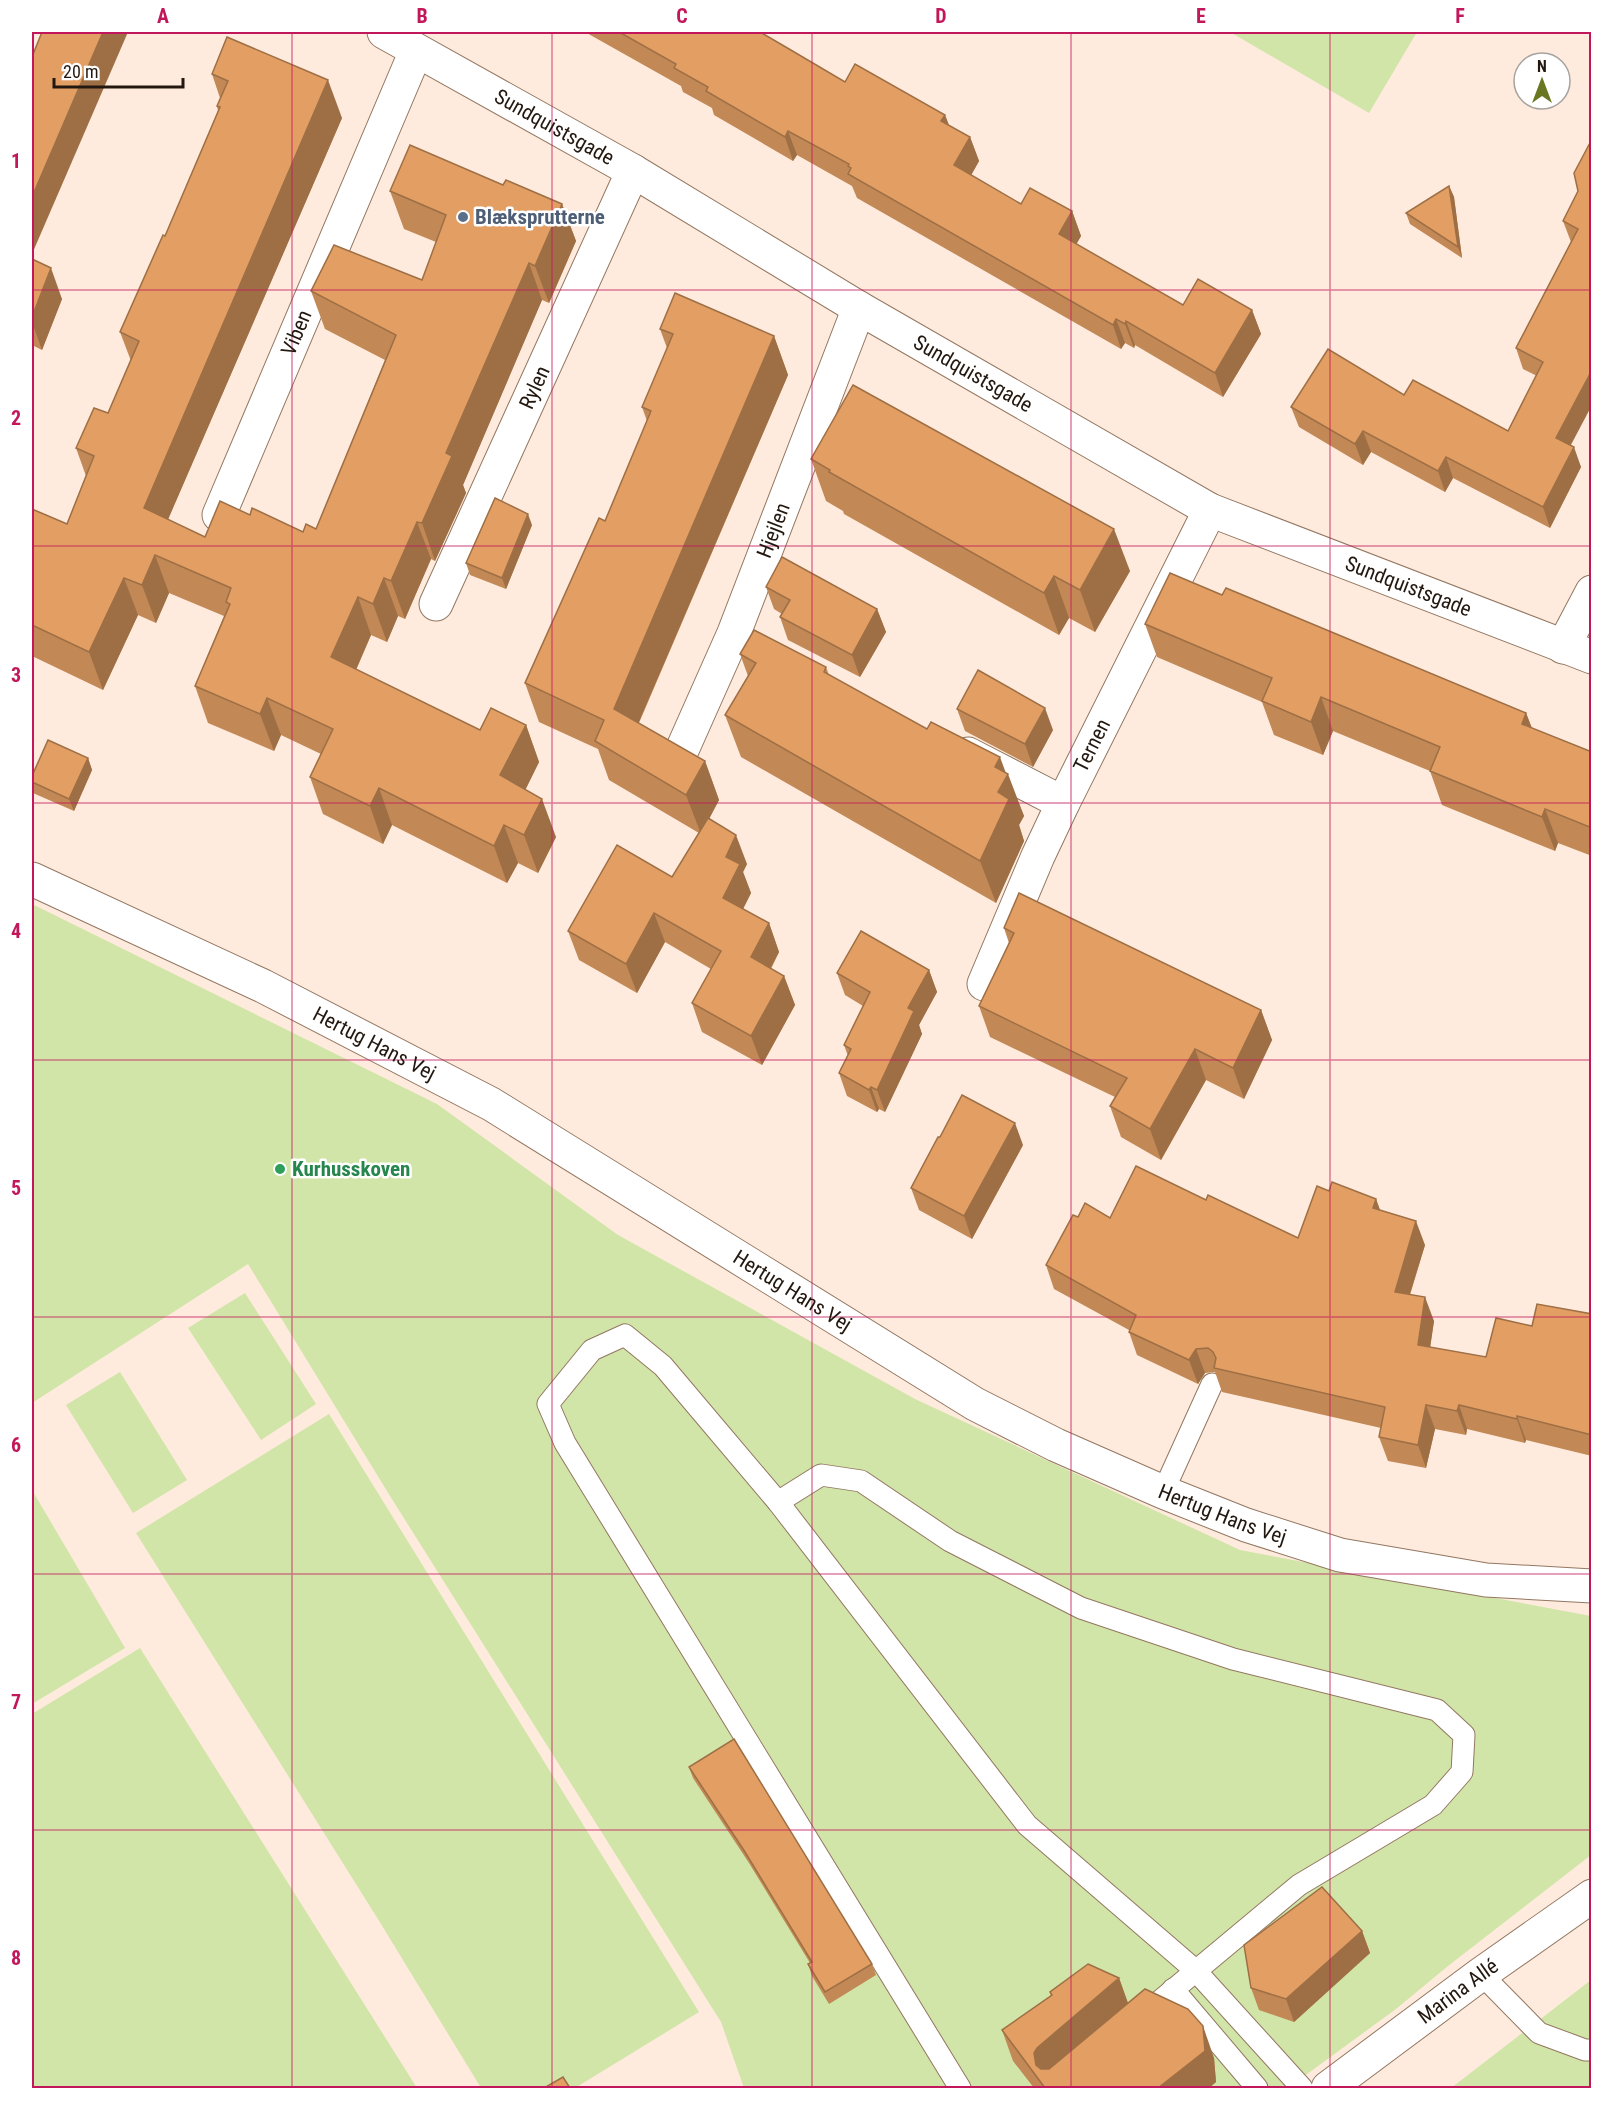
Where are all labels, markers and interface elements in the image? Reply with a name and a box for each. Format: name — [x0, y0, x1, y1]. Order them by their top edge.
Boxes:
text: A — [157, 4, 169, 28]
text: B — [416, 4, 428, 28]
text: C — [676, 4, 688, 28]
text: D — [935, 4, 947, 28]
text: E — [1196, 4, 1206, 28]
text: F — [1455, 4, 1465, 28]
scale bar — [54, 51, 183, 89]
north arrow — [1512, 51, 1572, 111]
text: N — [1537, 57, 1547, 76]
text: 20 m — [63, 61, 98, 82]
street label: Sundquistsgade — [490, 84, 618, 170]
text: 1 — [11, 149, 21, 173]
place label: Blæksprutterne — [475, 205, 605, 229]
marker: Blæksprutterne — [456, 210, 470, 224]
street label: Viben — [276, 306, 317, 359]
street label: Sundquistsgade — [909, 330, 1037, 417]
street label: Rylen — [514, 362, 555, 413]
text: 2 — [11, 406, 21, 430]
street label: Hjejlen — [752, 499, 795, 561]
street label: Sundquistsgade — [1342, 551, 1475, 622]
text: 3 — [11, 663, 21, 687]
street label: Ternen — [1069, 715, 1115, 776]
text: 4 — [11, 919, 21, 943]
street label: Hertug Hans Vej — [309, 1002, 440, 1085]
place label: Kurhusskoven — [292, 1157, 410, 1181]
marker: Kurhusskoven — [273, 1162, 287, 1176]
text: 5 — [11, 1176, 21, 1200]
street label: Hertug Hans Vej — [729, 1245, 856, 1337]
text: 6 — [11, 1433, 21, 1457]
street label: Hertug Hans Vej — [1155, 1479, 1289, 1549]
text: 7 — [11, 1690, 21, 1714]
text: 8 — [11, 1946, 21, 1970]
street label: Marina Allé — [1413, 1954, 1503, 2029]

